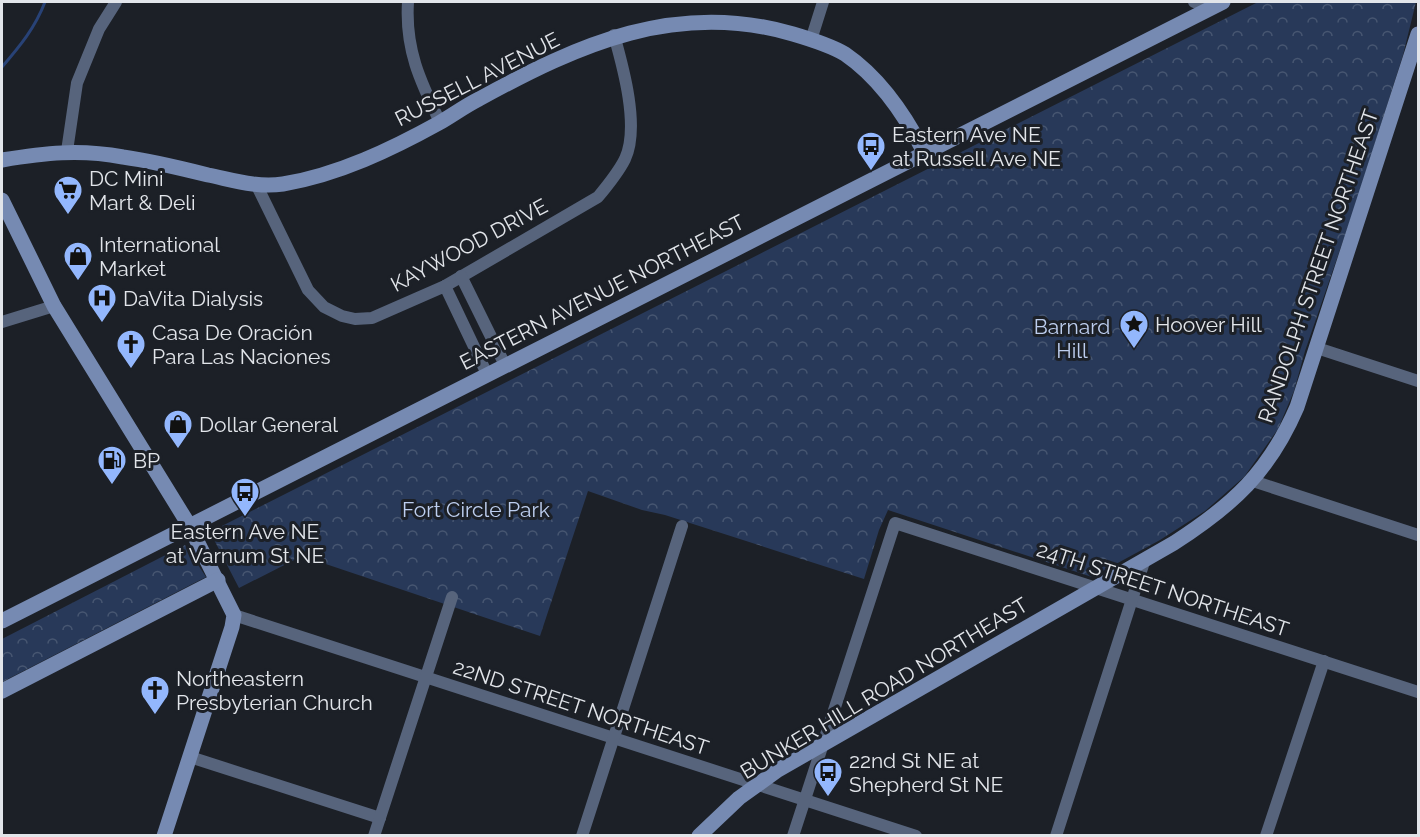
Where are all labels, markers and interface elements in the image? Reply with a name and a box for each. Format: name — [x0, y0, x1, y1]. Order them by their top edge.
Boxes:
street label: RUSSELL AVENUE — [391, 27, 563, 131]
street label: RANDOLPH STREET NORTHEAST — [1253, 106, 1384, 426]
place label: Eastern Ave NE at Russell Ave NE — [892, 122, 1061, 171]
bus stop icon: Eastern Ave NE at Russell Ave NE — [855, 130, 887, 172]
place label: DC Mini Mart & Deli — [89, 166, 196, 215]
supermarket icon: DC Mini Mart & Deli — [52, 174, 84, 216]
street label: KAYWOOD DRIVE — [386, 193, 552, 297]
street label: EASTERN AVENUE NORTHEAST — [456, 209, 749, 375]
place label: International Market — [99, 232, 220, 281]
shop icon: International Market — [62, 240, 94, 282]
hospital icon: DaVita Dialysis — [86, 282, 118, 324]
place label: DaVita Dialysis — [123, 286, 263, 311]
place icon: Hoover Hill — [1118, 308, 1150, 350]
place label: Hoover Hill — [1155, 312, 1262, 337]
park label: Barnard Hill — [1034, 314, 1110, 363]
place label: Casa De Oración Para Las Naciones — [152, 320, 331, 369]
church icon: Casa De Oración Para Las Naciones — [115, 328, 147, 370]
shop icon: Dollar General — [162, 408, 194, 450]
place label: Dollar General — [199, 412, 338, 437]
fuel station icon: BP — [96, 444, 128, 486]
place label: BP — [133, 448, 160, 473]
bus stop icon: Eastern Ave NE at Varnum St NE — [229, 476, 261, 518]
park label: Fort Circle Park — [402, 497, 550, 522]
place label: Eastern Ave NE at Varnum St NE — [166, 519, 324, 568]
street label: 24TH STREET NORTHEAST — [1034, 536, 1292, 642]
street label: BUNKER HILL ROAD NORTHEAST — [736, 592, 1032, 784]
street label: 22ND STREET NORTHEAST — [450, 654, 712, 760]
place label: Northeastern Presbyterian Church — [176, 666, 373, 715]
church icon: Northeastern Presbyterian Church — [139, 674, 171, 716]
place label: 22nd St NE at Shepherd St NE — [849, 748, 1003, 797]
bus stop icon: 22nd St NE at Shepherd St NE — [812, 756, 844, 798]

